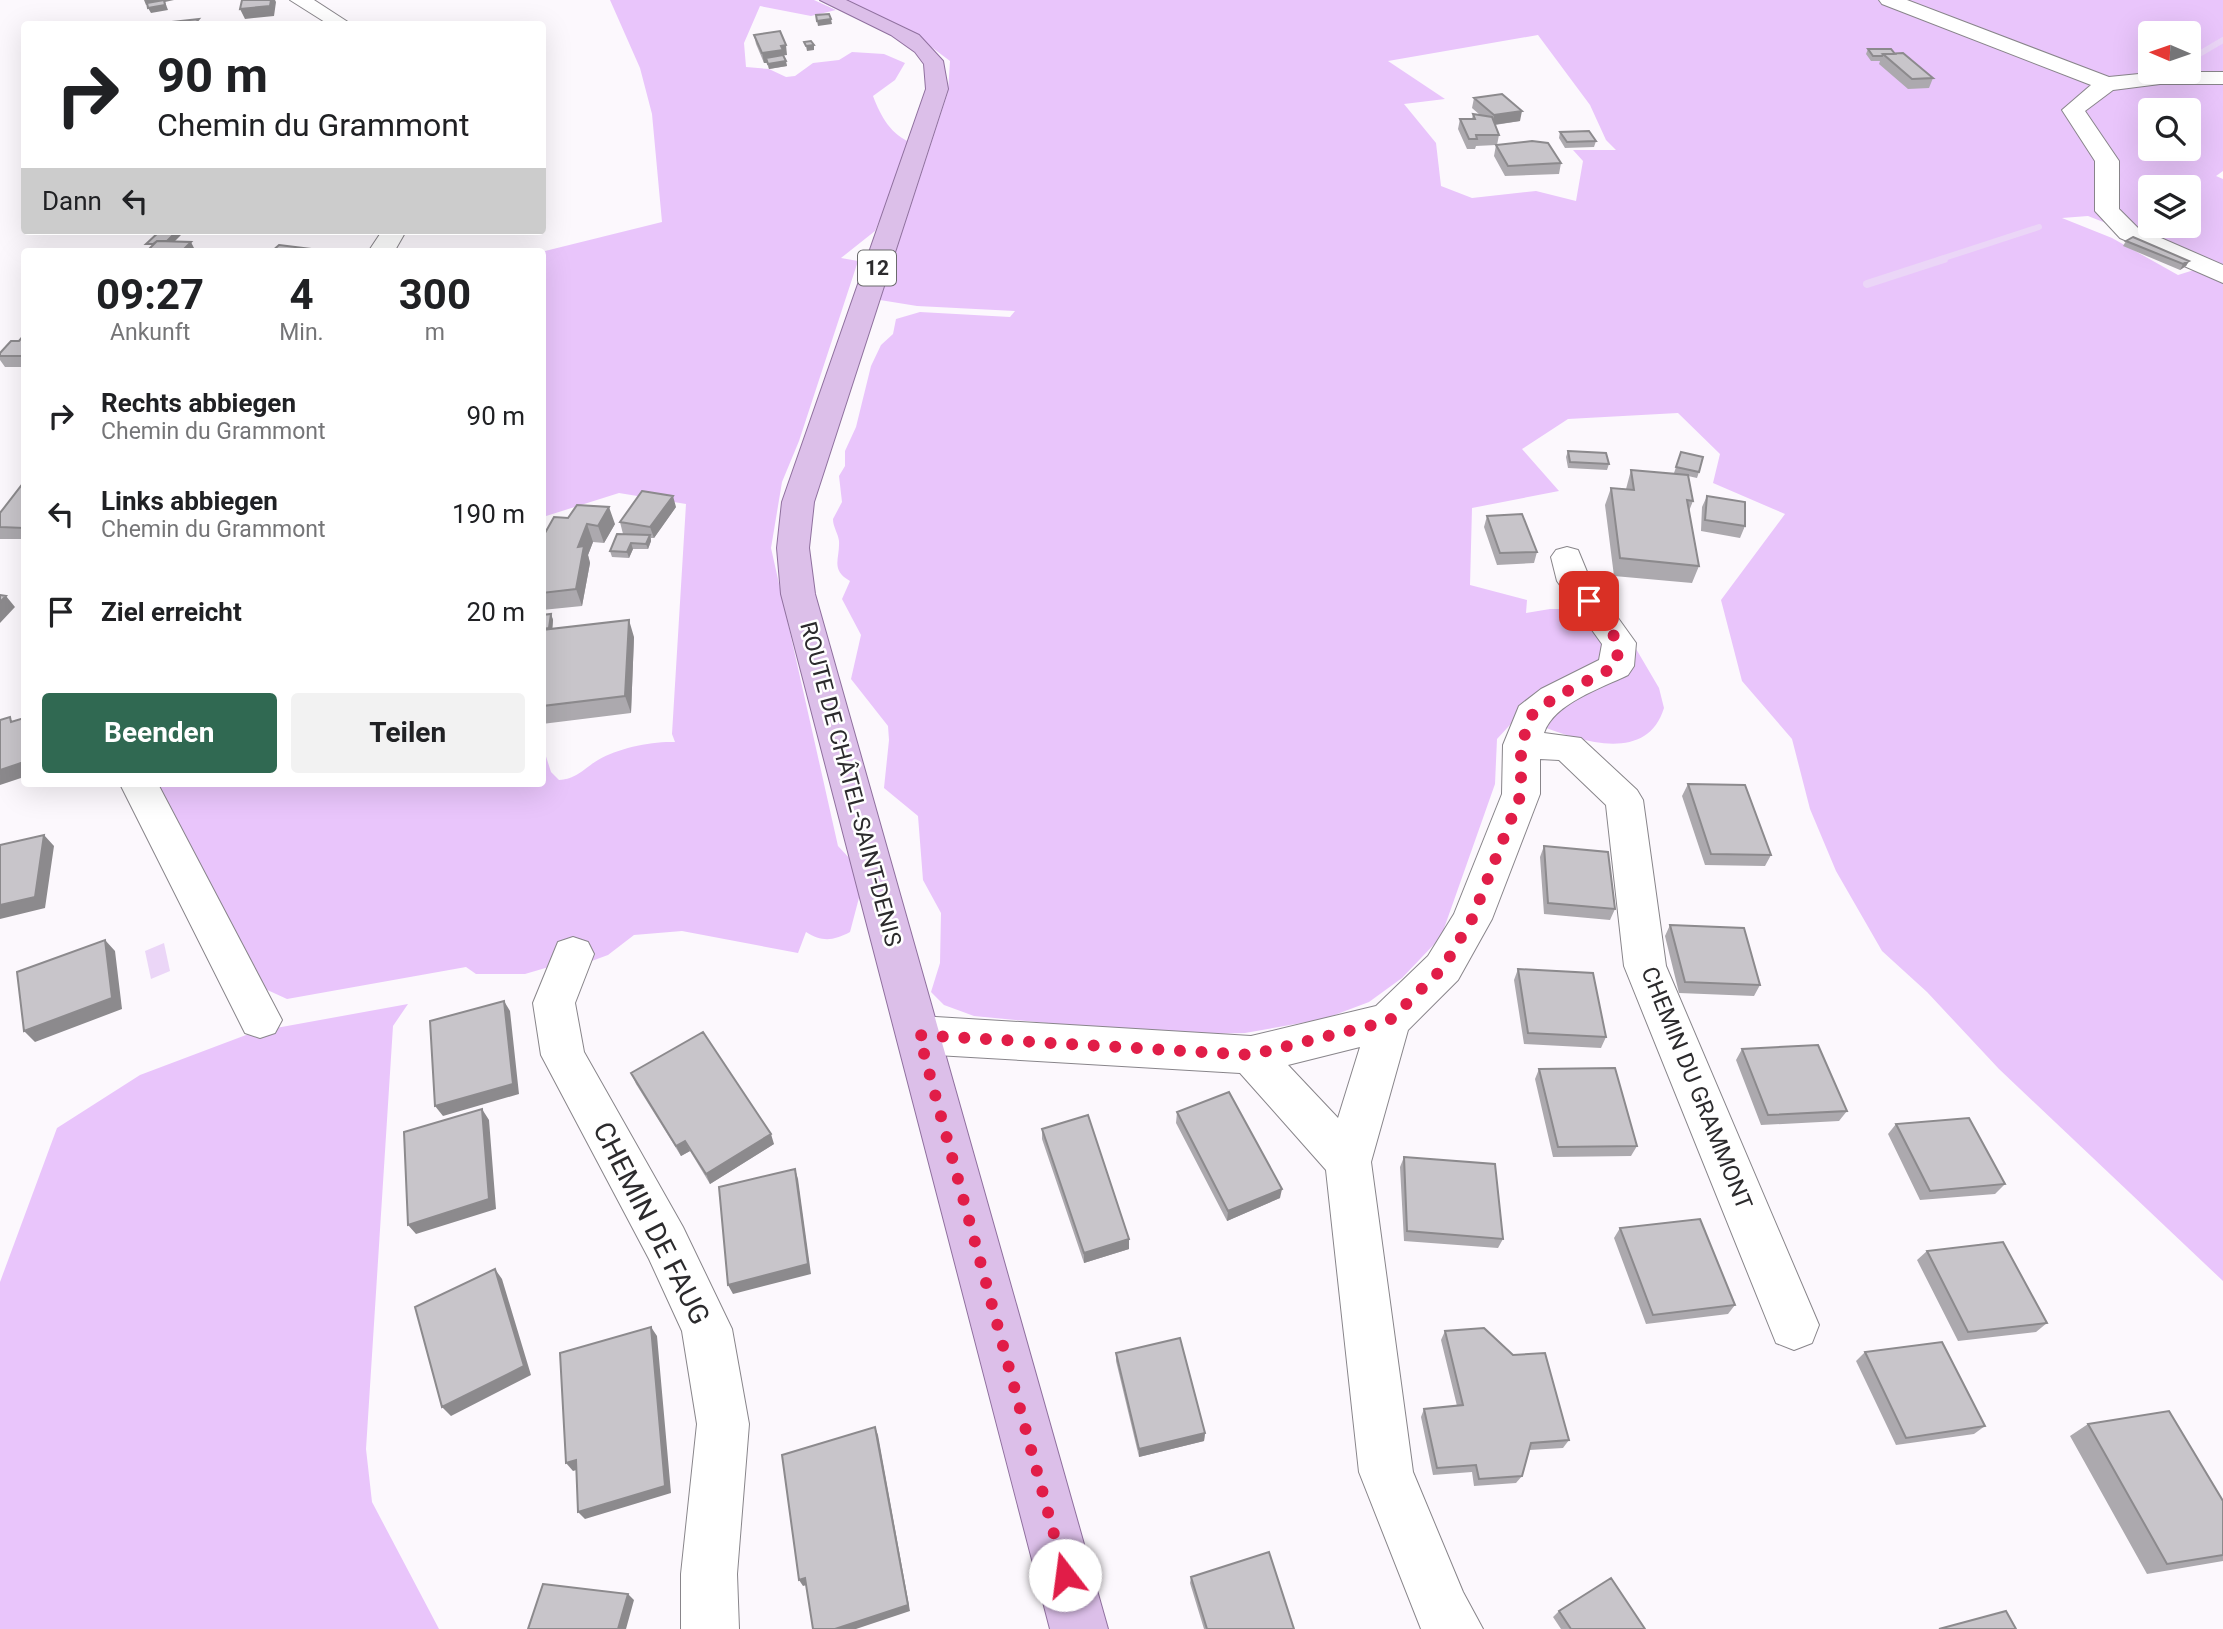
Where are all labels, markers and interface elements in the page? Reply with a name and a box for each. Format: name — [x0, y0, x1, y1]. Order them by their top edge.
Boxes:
north arrow — [2138, 21, 2202, 84]
map controls — [2138, 21, 2201, 238]
text: 90 m — [157, 47, 268, 104]
icon: right — [42, 49, 133, 140]
button: search — [2138, 98, 2201, 161]
text: Chemin du Grammont — [157, 106, 469, 144]
button: layers — [2138, 175, 2201, 238]
icon: left — [116, 182, 154, 220]
text: Dann — [42, 186, 102, 216]
road number: 12 — [858, 250, 896, 286]
text: 09:27 — [96, 270, 204, 319]
text: 4 — [289, 270, 314, 319]
text: 300 — [399, 270, 471, 319]
text: Ankunft — [110, 319, 190, 346]
text: Min. — [279, 319, 324, 346]
text: m — [425, 319, 445, 346]
text: Rechts abbiegen — [101, 388, 296, 418]
icon: right — [42, 397, 80, 435]
text: 90 m — [467, 401, 525, 431]
text: Chemin du Grammont — [101, 418, 326, 445]
text: Links abbiegen — [101, 486, 278, 516]
icon: left — [42, 495, 80, 533]
text: 190 m — [452, 499, 525, 529]
text: Chemin du Grammont — [101, 516, 326, 543]
pin — [1559, 571, 1619, 631]
icon: arrive — [1570, 582, 1608, 620]
icon: arrive — [42, 593, 80, 631]
text: Ziel erreicht — [101, 597, 242, 627]
text: 20 m — [467, 597, 525, 627]
street label: ROUTE DE CHÂTEL-SAINT-DENIS — [794, 619, 908, 949]
button: Beenden — [42, 693, 277, 773]
button: Teilen — [291, 693, 525, 773]
street label: CHEMIN DU GRAMMONT — [1635, 963, 1758, 1214]
street label: CHEMIN DE FAUG — [586, 1117, 717, 1330]
position arrow — [1028, 1538, 1102, 1612]

